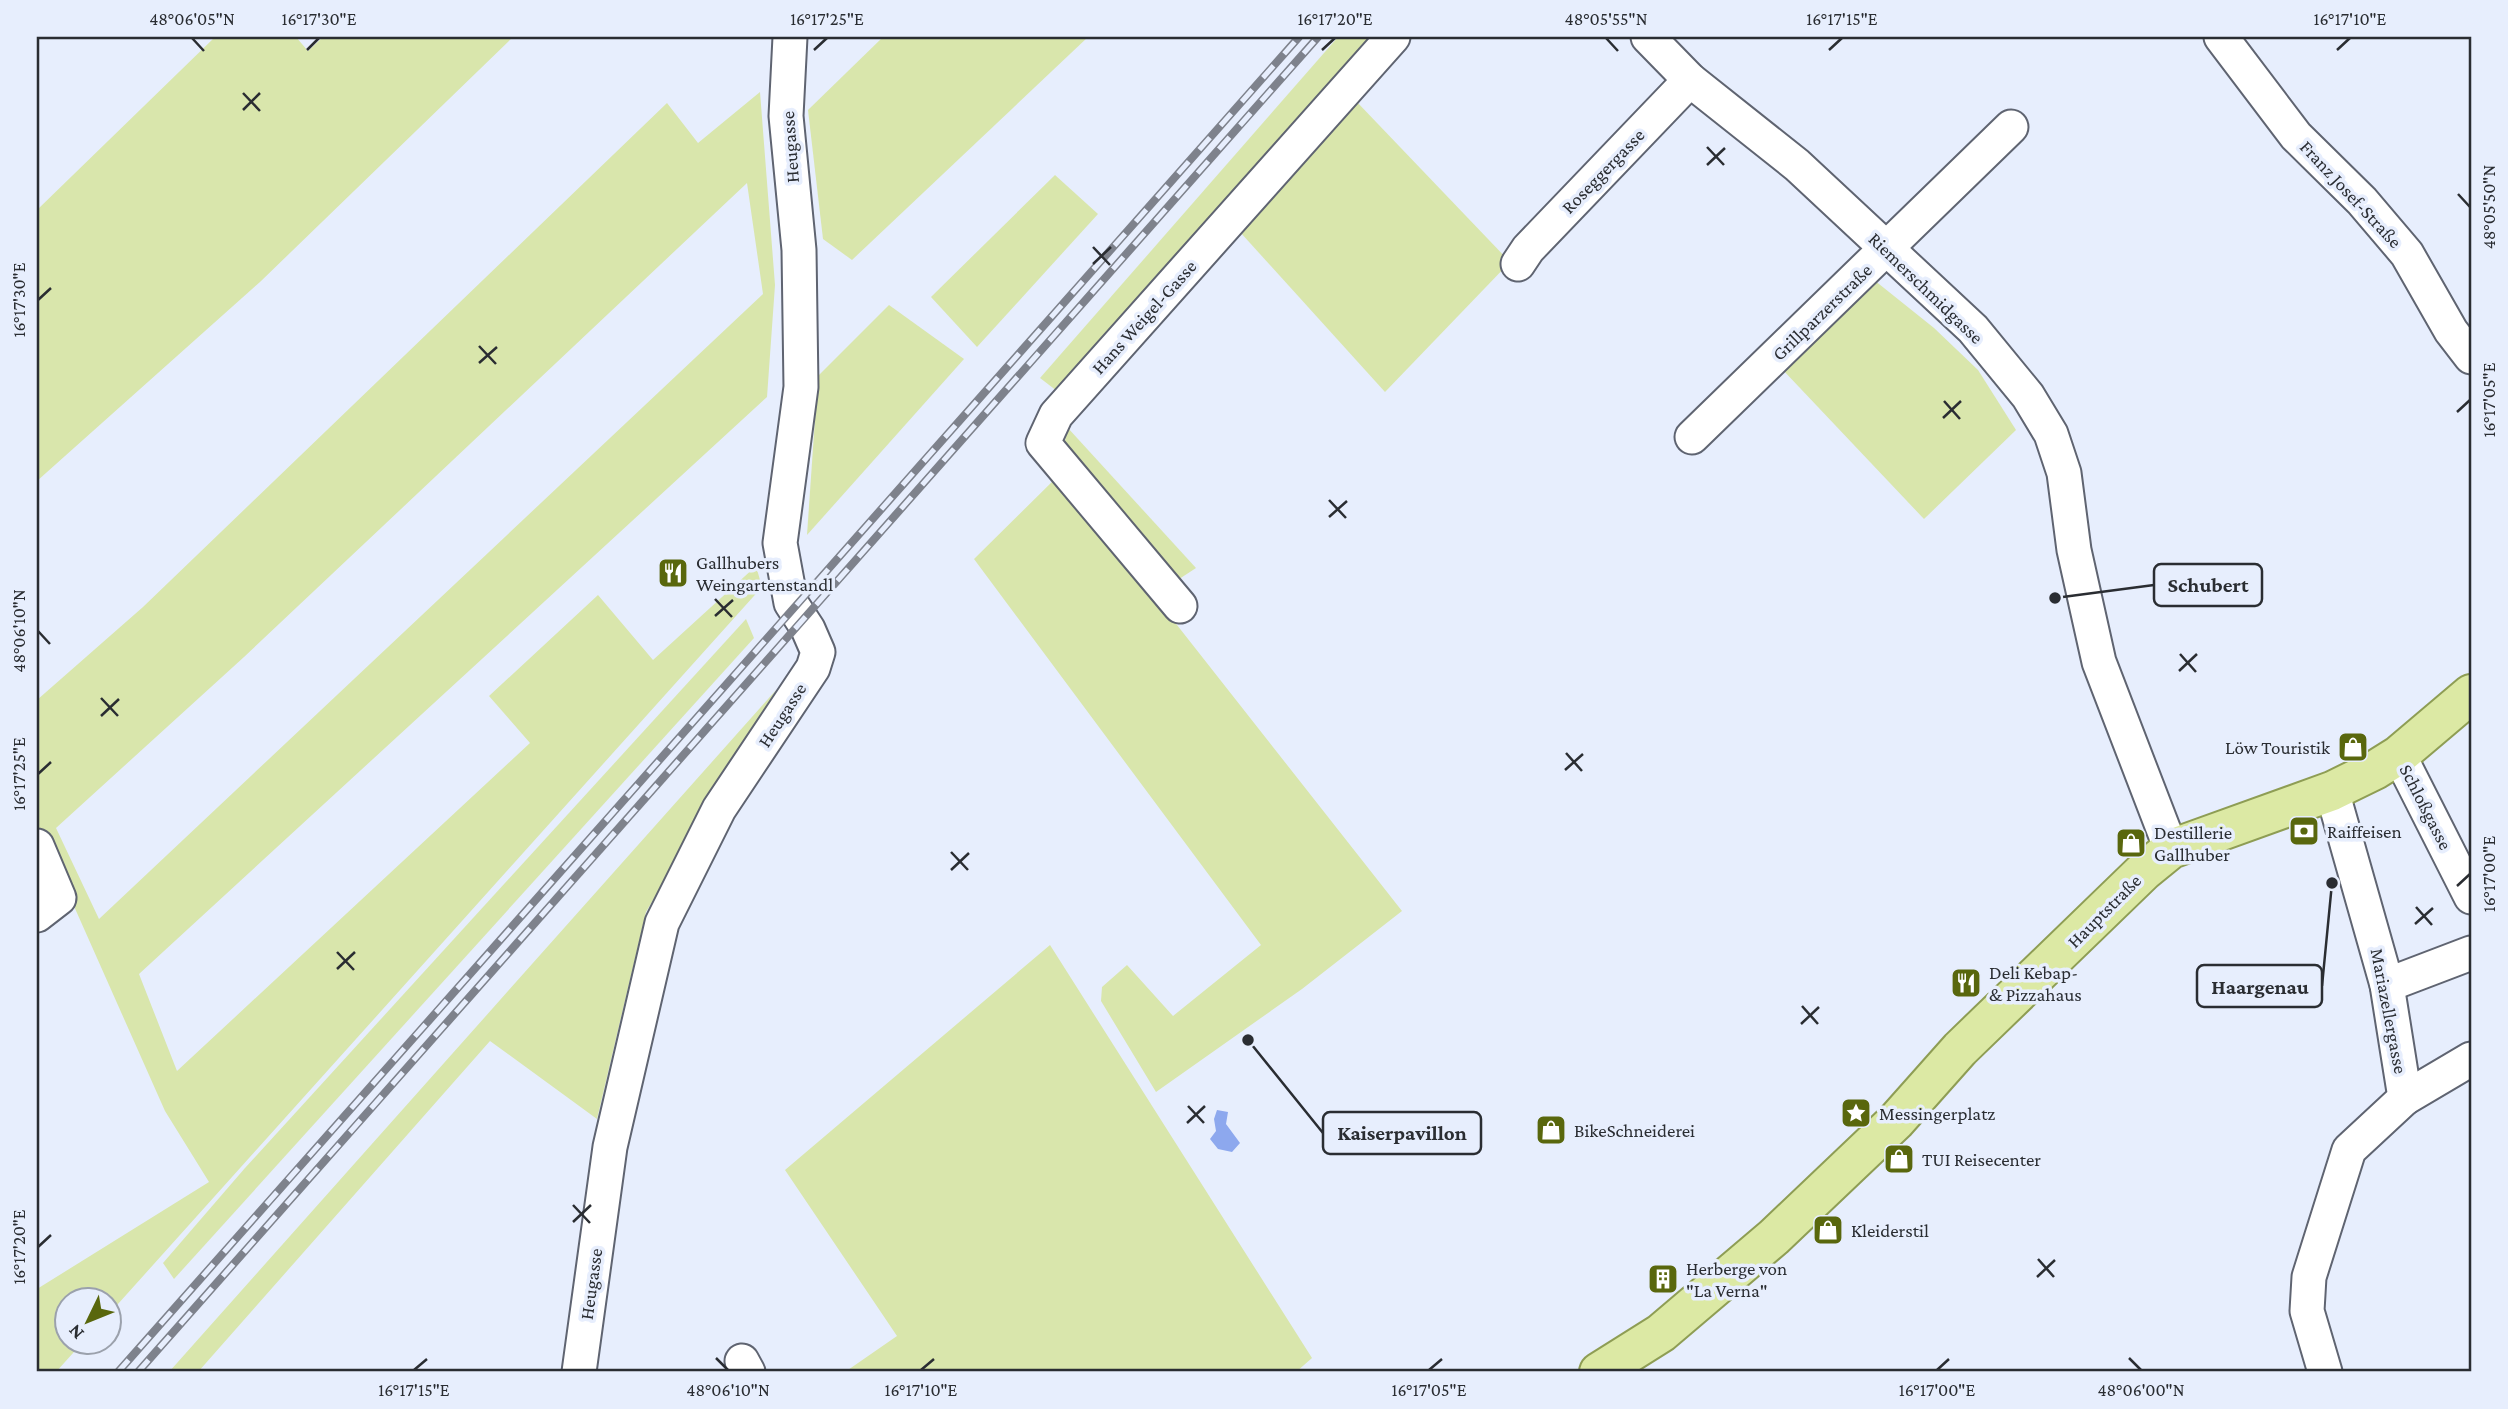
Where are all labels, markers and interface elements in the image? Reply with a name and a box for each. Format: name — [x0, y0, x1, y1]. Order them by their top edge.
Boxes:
text: 48°06'05"N — [149, 9, 235, 29]
text: 16°17'30"E — [282, 9, 357, 29]
text: 16°17'25"E — [790, 9, 864, 29]
text: 16°17'20"E — [1297, 9, 1373, 29]
text: 48°05'55"N — [1565, 9, 1648, 29]
text: 16°17'15"E — [1806, 9, 1878, 29]
text: 16°17'10"E — [2314, 9, 2387, 29]
street label: Heugasse — [777, 110, 803, 184]
street label: Roseggergasse — [1557, 124, 1649, 218]
street label: Franz Josef-Straße — [2296, 136, 2406, 252]
text: 48°05'50"N — [2479, 165, 2499, 249]
street label: Riemerschmidgasse — [1864, 228, 1988, 348]
street label: Hans Weigel-Gasse — [1087, 256, 1201, 378]
street label: Grillparzerstraße — [1768, 259, 1876, 365]
text: 16°17'30"E — [9, 262, 29, 337]
text: 16°17'05"E — [2479, 362, 2499, 437]
place label: Gallhubers Weingartenstandl — [696, 552, 833, 595]
restaurant icon: Gallhubers Weingartenstandl — [656, 556, 690, 590]
callout: Schubert — [2154, 564, 2262, 606]
text: Schubert — [2168, 573, 2249, 597]
text: 48°06'10"N — [9, 589, 29, 673]
street label: Heugasse — [754, 679, 810, 751]
shop icon: Löw Touristik — [2336, 730, 2370, 764]
text: 16°17'25"E — [9, 737, 29, 811]
place label: Löw Touristik — [2225, 737, 2331, 758]
street label: Schloßgasse — [2396, 761, 2456, 853]
bank icon: Raiffeisen — [2287, 814, 2321, 848]
place label: Raiffeisen — [2327, 821, 2402, 842]
place label: Destillerie Gallhuber — [2154, 822, 2232, 865]
shop icon: Destillerie Gallhuber — [2114, 826, 2148, 860]
text: 16°17'00"E — [2479, 836, 2499, 912]
street label: Hauptstraße — [2063, 870, 2145, 952]
street label: Mariazellergasse — [2367, 946, 2411, 1076]
place label: Deli Kebap- & Pizzahaus — [1989, 962, 2082, 1005]
callout: Haargenau — [2197, 965, 2322, 1007]
restaurant icon: Deli Kebap- & Pizzahaus — [1949, 966, 1983, 1000]
text: Haargenau — [2211, 975, 2309, 999]
place icon: Messingerplatz — [1839, 1096, 1873, 1130]
place label: Messingerplatz — [1879, 1103, 1995, 1124]
callout: Kaiserpavillon — [1323, 1112, 1481, 1154]
shop icon: BikeSchneiderei — [1534, 1113, 1568, 1147]
place label: BikeSchneiderei — [1574, 1120, 1695, 1141]
text: Kaiserpavillon — [1337, 1121, 1467, 1145]
shop icon: TUI Reisecenter — [1882, 1142, 1916, 1176]
place label: TUI Reisecenter — [1922, 1149, 2041, 1170]
text: 16°17'20"E — [9, 1209, 29, 1285]
shop icon: Kleiderstil — [1811, 1213, 1845, 1247]
place label: Kleiderstil — [1851, 1220, 1929, 1241]
street label: Heugasse — [576, 1247, 606, 1321]
place label: Herberge von "La Verna" — [1686, 1258, 1787, 1301]
building icon: Herberge von "La Verna" — [1646, 1262, 1680, 1296]
north arrow — [52, 1286, 122, 1356]
text: N — [64, 1320, 88, 1344]
text: 16°17'15"E — [378, 1380, 450, 1400]
text: 48°06'10"N — [686, 1380, 770, 1400]
text: 16°17'10"E — [885, 1380, 958, 1400]
text: 16°17'05"E — [1392, 1380, 1467, 1400]
text: 16°17'00"E — [1899, 1380, 1975, 1400]
text: 48°06'00"N — [2097, 1380, 2185, 1400]

